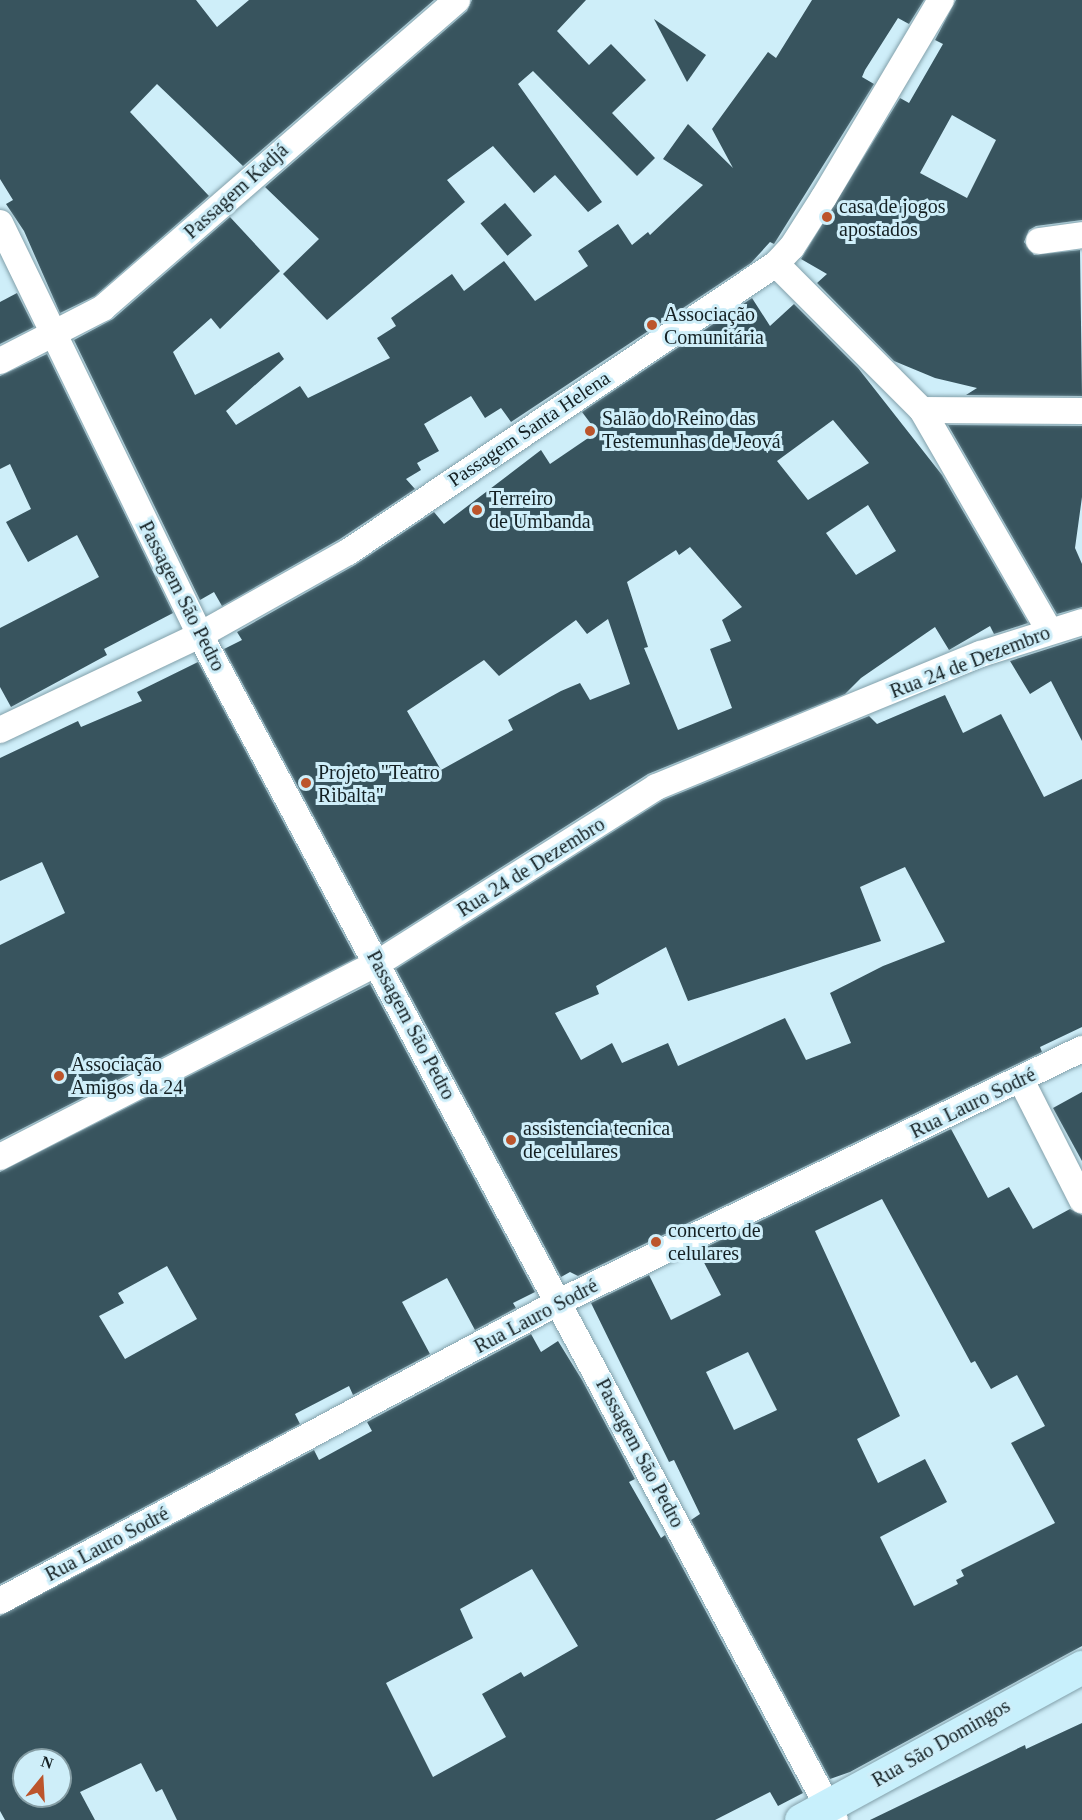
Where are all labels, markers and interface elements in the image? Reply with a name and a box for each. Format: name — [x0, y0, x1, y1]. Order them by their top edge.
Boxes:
street label: Passagem Kadjá — [179, 138, 293, 244]
place label: casa de jogos apostados — [839, 194, 946, 241]
marker: casa de jogos apostados — [820, 210, 834, 224]
place label: Associação Comunitária — [664, 302, 764, 349]
marker: Associação Comunitária — [645, 318, 659, 332]
street label: Passagem Santa Helena — [444, 366, 614, 492]
place label: Salão do Reino das Testemunhas de Jeová — [602, 407, 781, 454]
marker: Salão do Reino das Testemunhas de Jeová — [583, 424, 597, 438]
place label: Terreiro de Umbanda — [489, 486, 591, 533]
marker: Terreiro de Umbanda — [470, 503, 484, 517]
street label: Passagem São Pedro — [134, 517, 230, 675]
street label: Rua 24 de Dezembro — [887, 620, 1053, 704]
place label: Projeto "Teatro Ribalta" — [318, 760, 440, 807]
marker: Projeto "Teatro Ribalta" — [299, 776, 313, 790]
street label: Rua 24 de Dezembro — [453, 812, 609, 922]
street label: Passagem São Pedro — [362, 946, 460, 1104]
place label: Associação Amigos da 24 — [71, 1052, 183, 1099]
street label: Rua Lauro Sodré — [906, 1062, 1040, 1144]
marker: Associação Amigos da 24 — [52, 1069, 66, 1083]
place label: assistencia tecnica de celulares — [523, 1116, 670, 1163]
marker: assistencia tecnica de celulares — [504, 1133, 518, 1147]
place label: concerto de celulares — [668, 1218, 761, 1265]
marker: concerto de celulares — [649, 1235, 663, 1249]
street label: Rua Lauro Sodré — [470, 1273, 602, 1359]
street label: Passagem São Pedro — [591, 1374, 689, 1532]
street label: Rua Lauro Sodré — [41, 1501, 173, 1587]
street label: Rua São Domingos — [868, 1694, 1014, 1792]
north arrow — [12, 1748, 72, 1808]
text: N — [39, 1752, 55, 1772]

